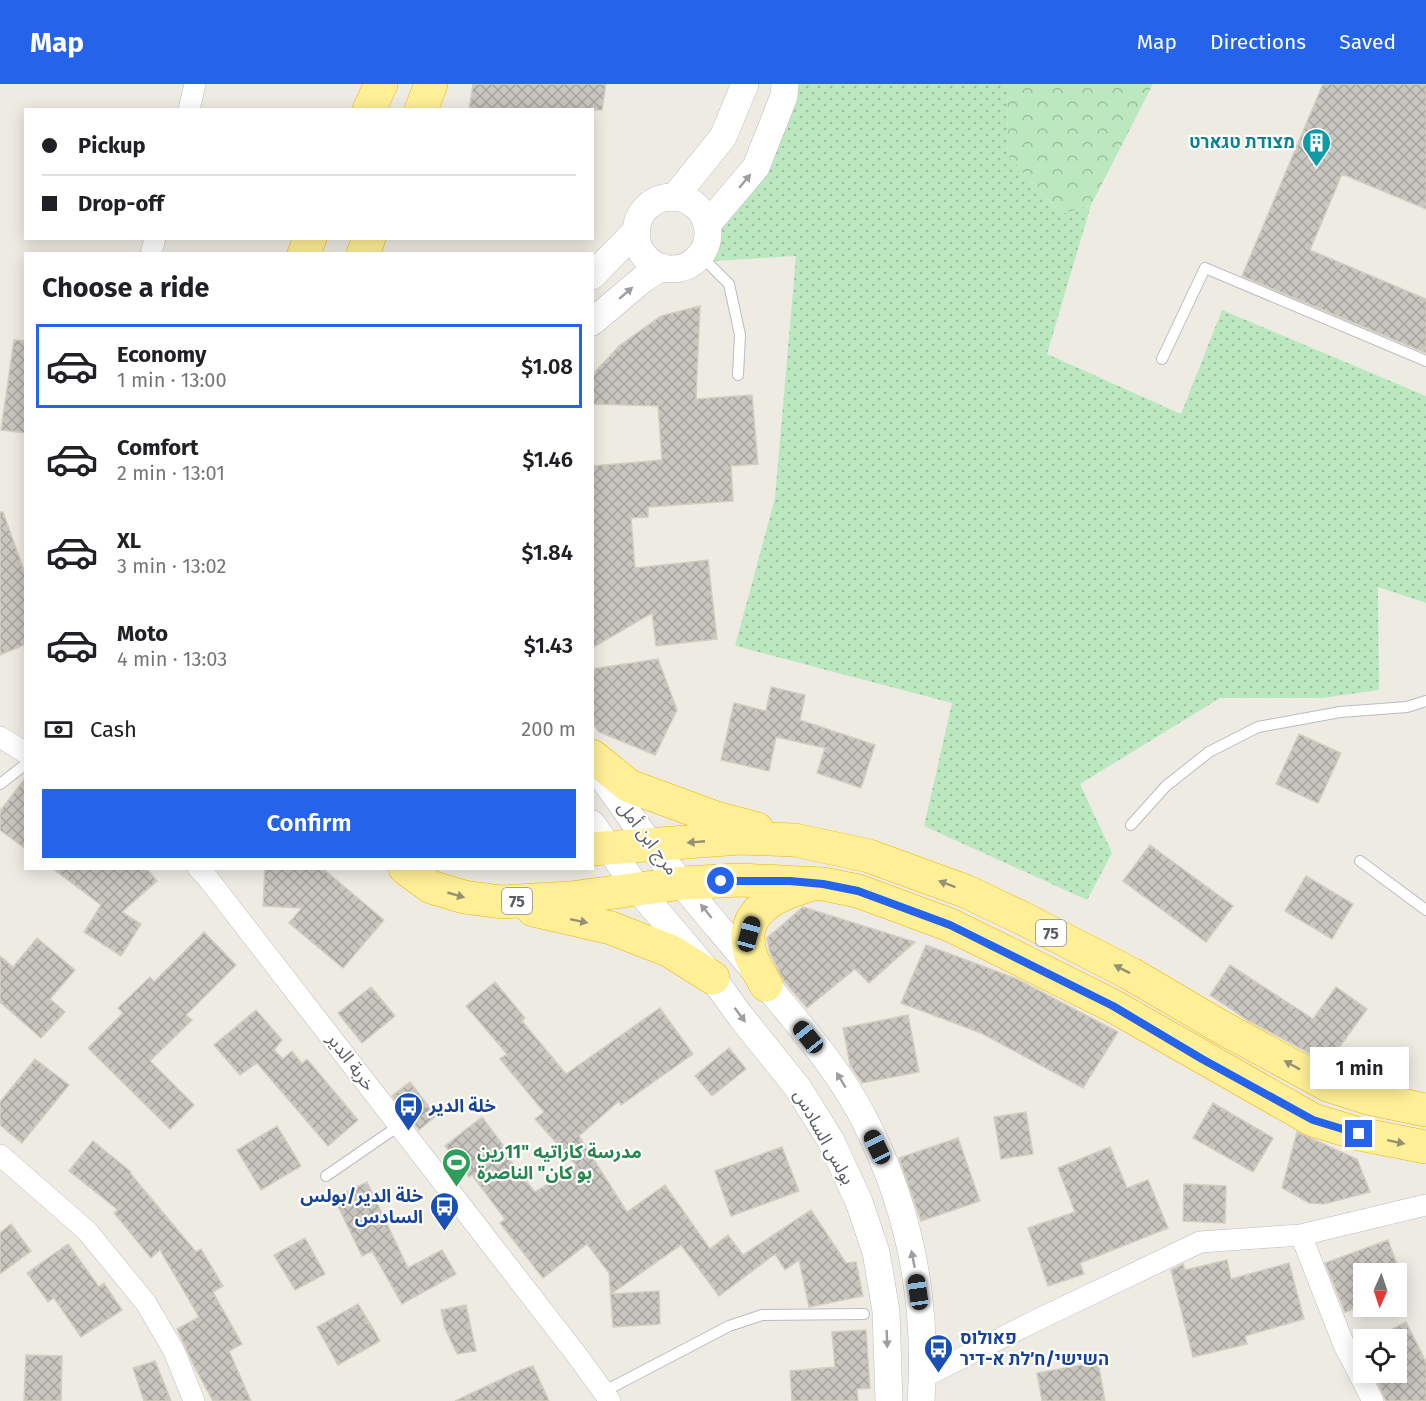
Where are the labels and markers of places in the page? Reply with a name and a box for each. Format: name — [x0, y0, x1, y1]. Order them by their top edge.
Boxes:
building icon: מצודת טגארט — [1300, 126, 1332, 168]
place label: מצודת טגארט — [1189, 131, 1295, 153]
bus stop icon: خلة الدير — [392, 1090, 424, 1132]
place label: خلة الدير — [428, 1095, 496, 1117]
place label: مدرسة كاراتيه "11رين بو كان" الناصرة — [477, 1141, 642, 1184]
sports icon: مدرسة كاراتيه "11رين بو كان" الناصرة — [440, 1146, 472, 1188]
place label: خلة الدير/بولس السادس — [300, 1185, 423, 1228]
bus stop icon: خلة الدير/بولس السادس — [428, 1190, 460, 1232]
place label: פאולוס השישי/ח׳לת א-דיר — [960, 1327, 1109, 1370]
bus stop icon: פאולוס השישי/ח׳לת א-דיר — [923, 1332, 955, 1374]

